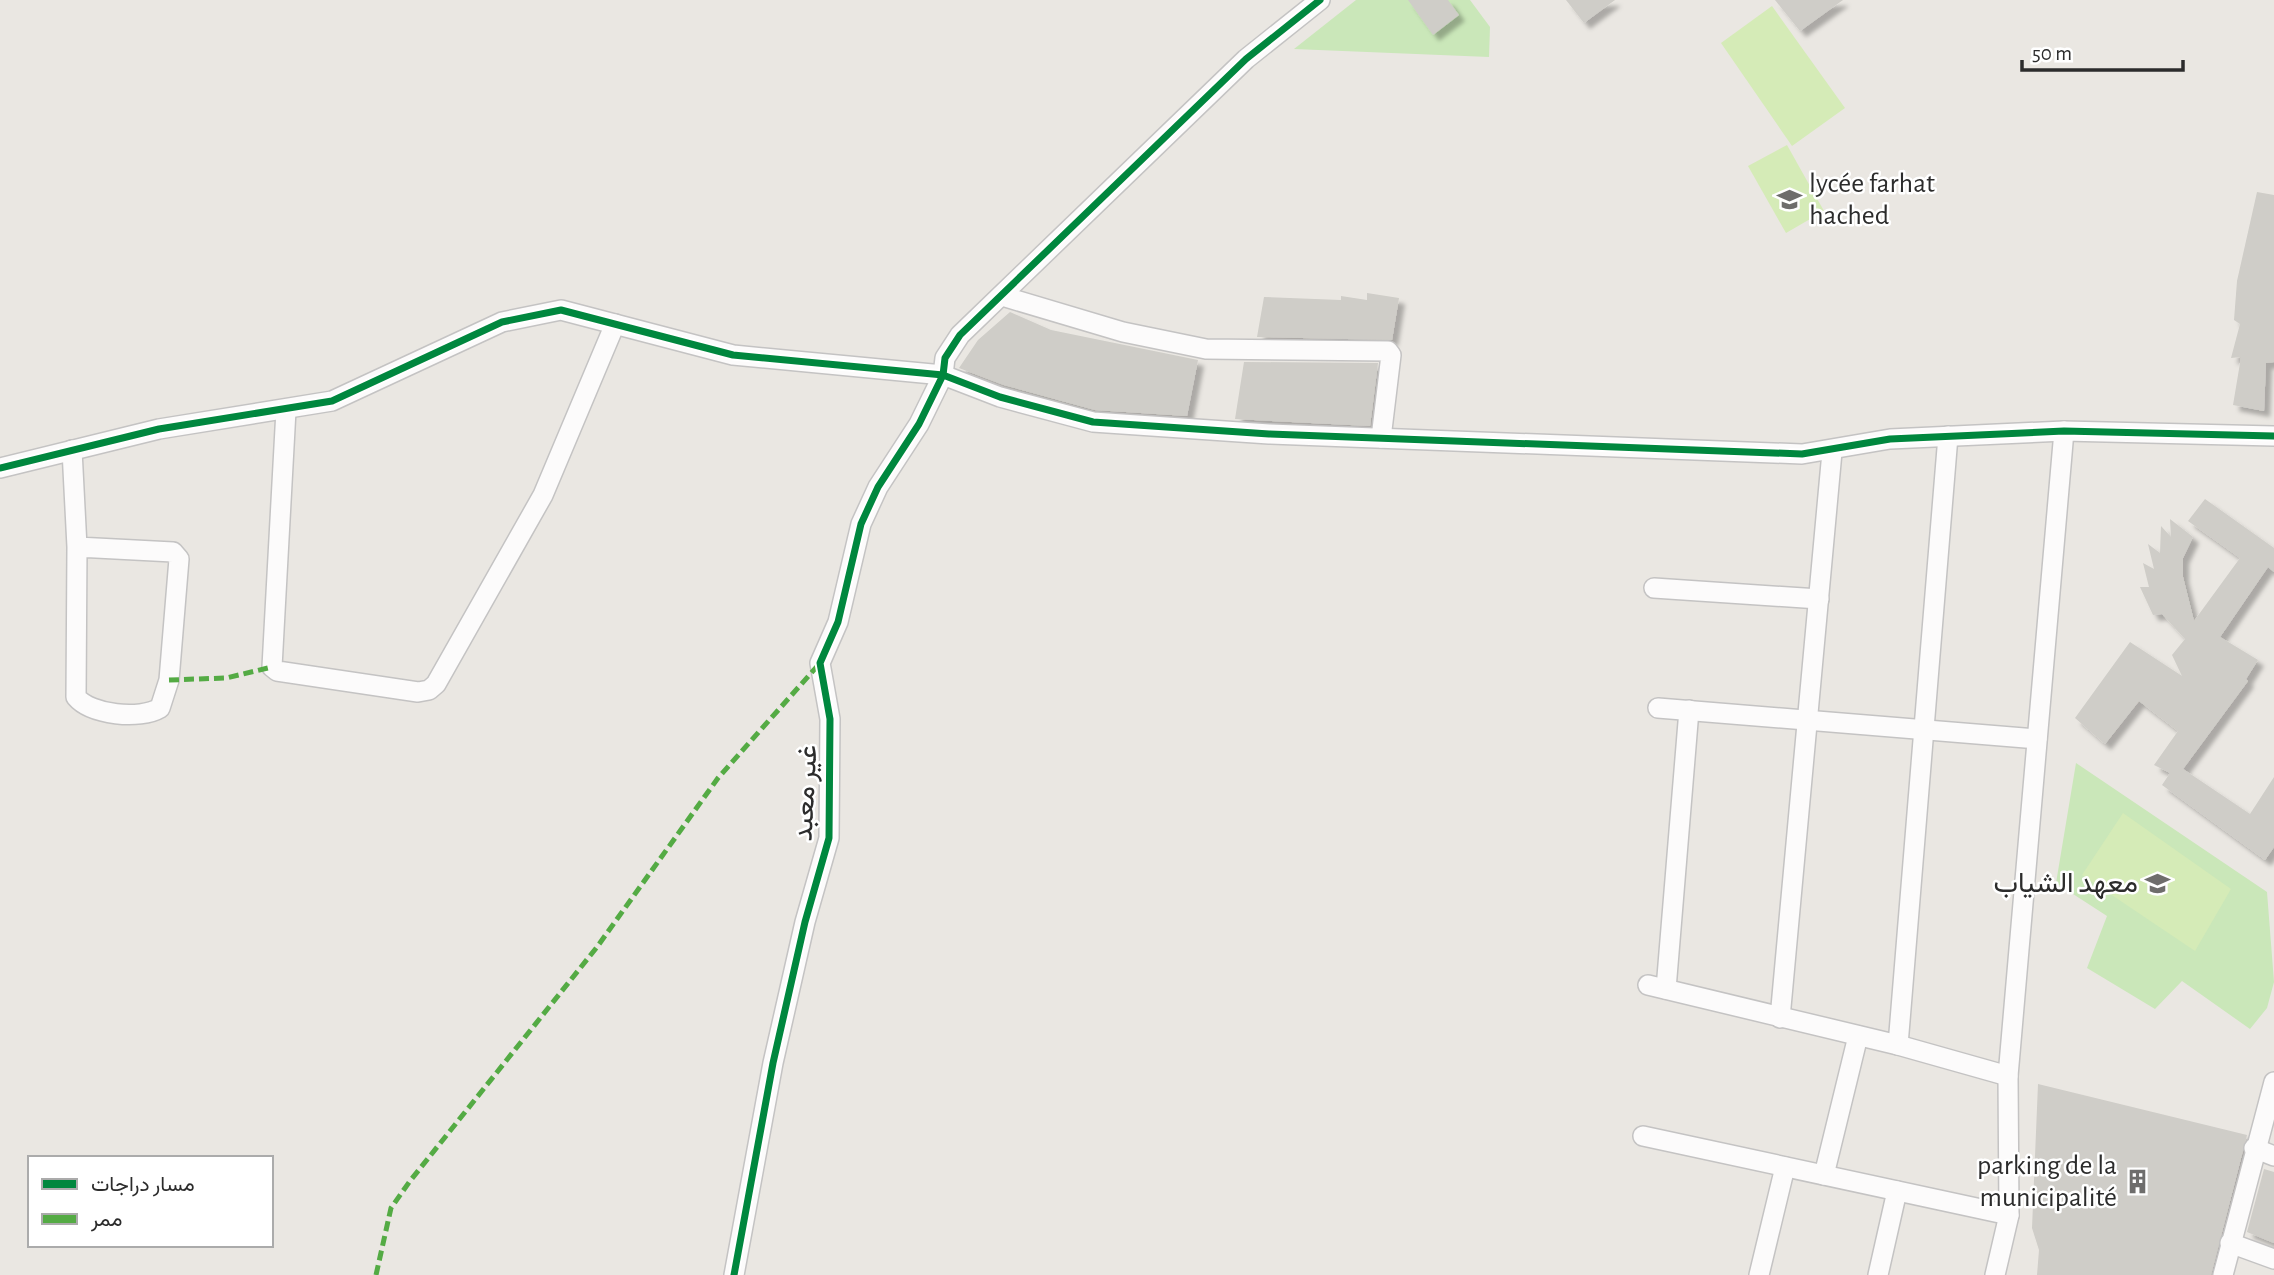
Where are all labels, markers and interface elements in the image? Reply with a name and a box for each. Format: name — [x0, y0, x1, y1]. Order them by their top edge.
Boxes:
scale bar — [2022, 28, 2183, 72]
text: 50 m — [2032, 43, 2072, 64]
place label: lycée farhat hached — [1809, 170, 1935, 230]
school or university icon: lycée farhat hached — [1775, 186, 1803, 214]
street label: غير معبد — [789, 744, 825, 842]
place label: معهد الشياب — [1993, 870, 2138, 900]
school or university icon: معهد الشياب — [2144, 870, 2172, 898]
place label: parking de la municipalité — [1977, 1152, 2117, 1212]
legend — [28, 1156, 273, 1247]
building icon: parking de la municipalité — [2123, 1168, 2151, 1196]
text: مسار دراجات — [91, 1174, 195, 1197]
text: ممر — [90, 1209, 122, 1232]

